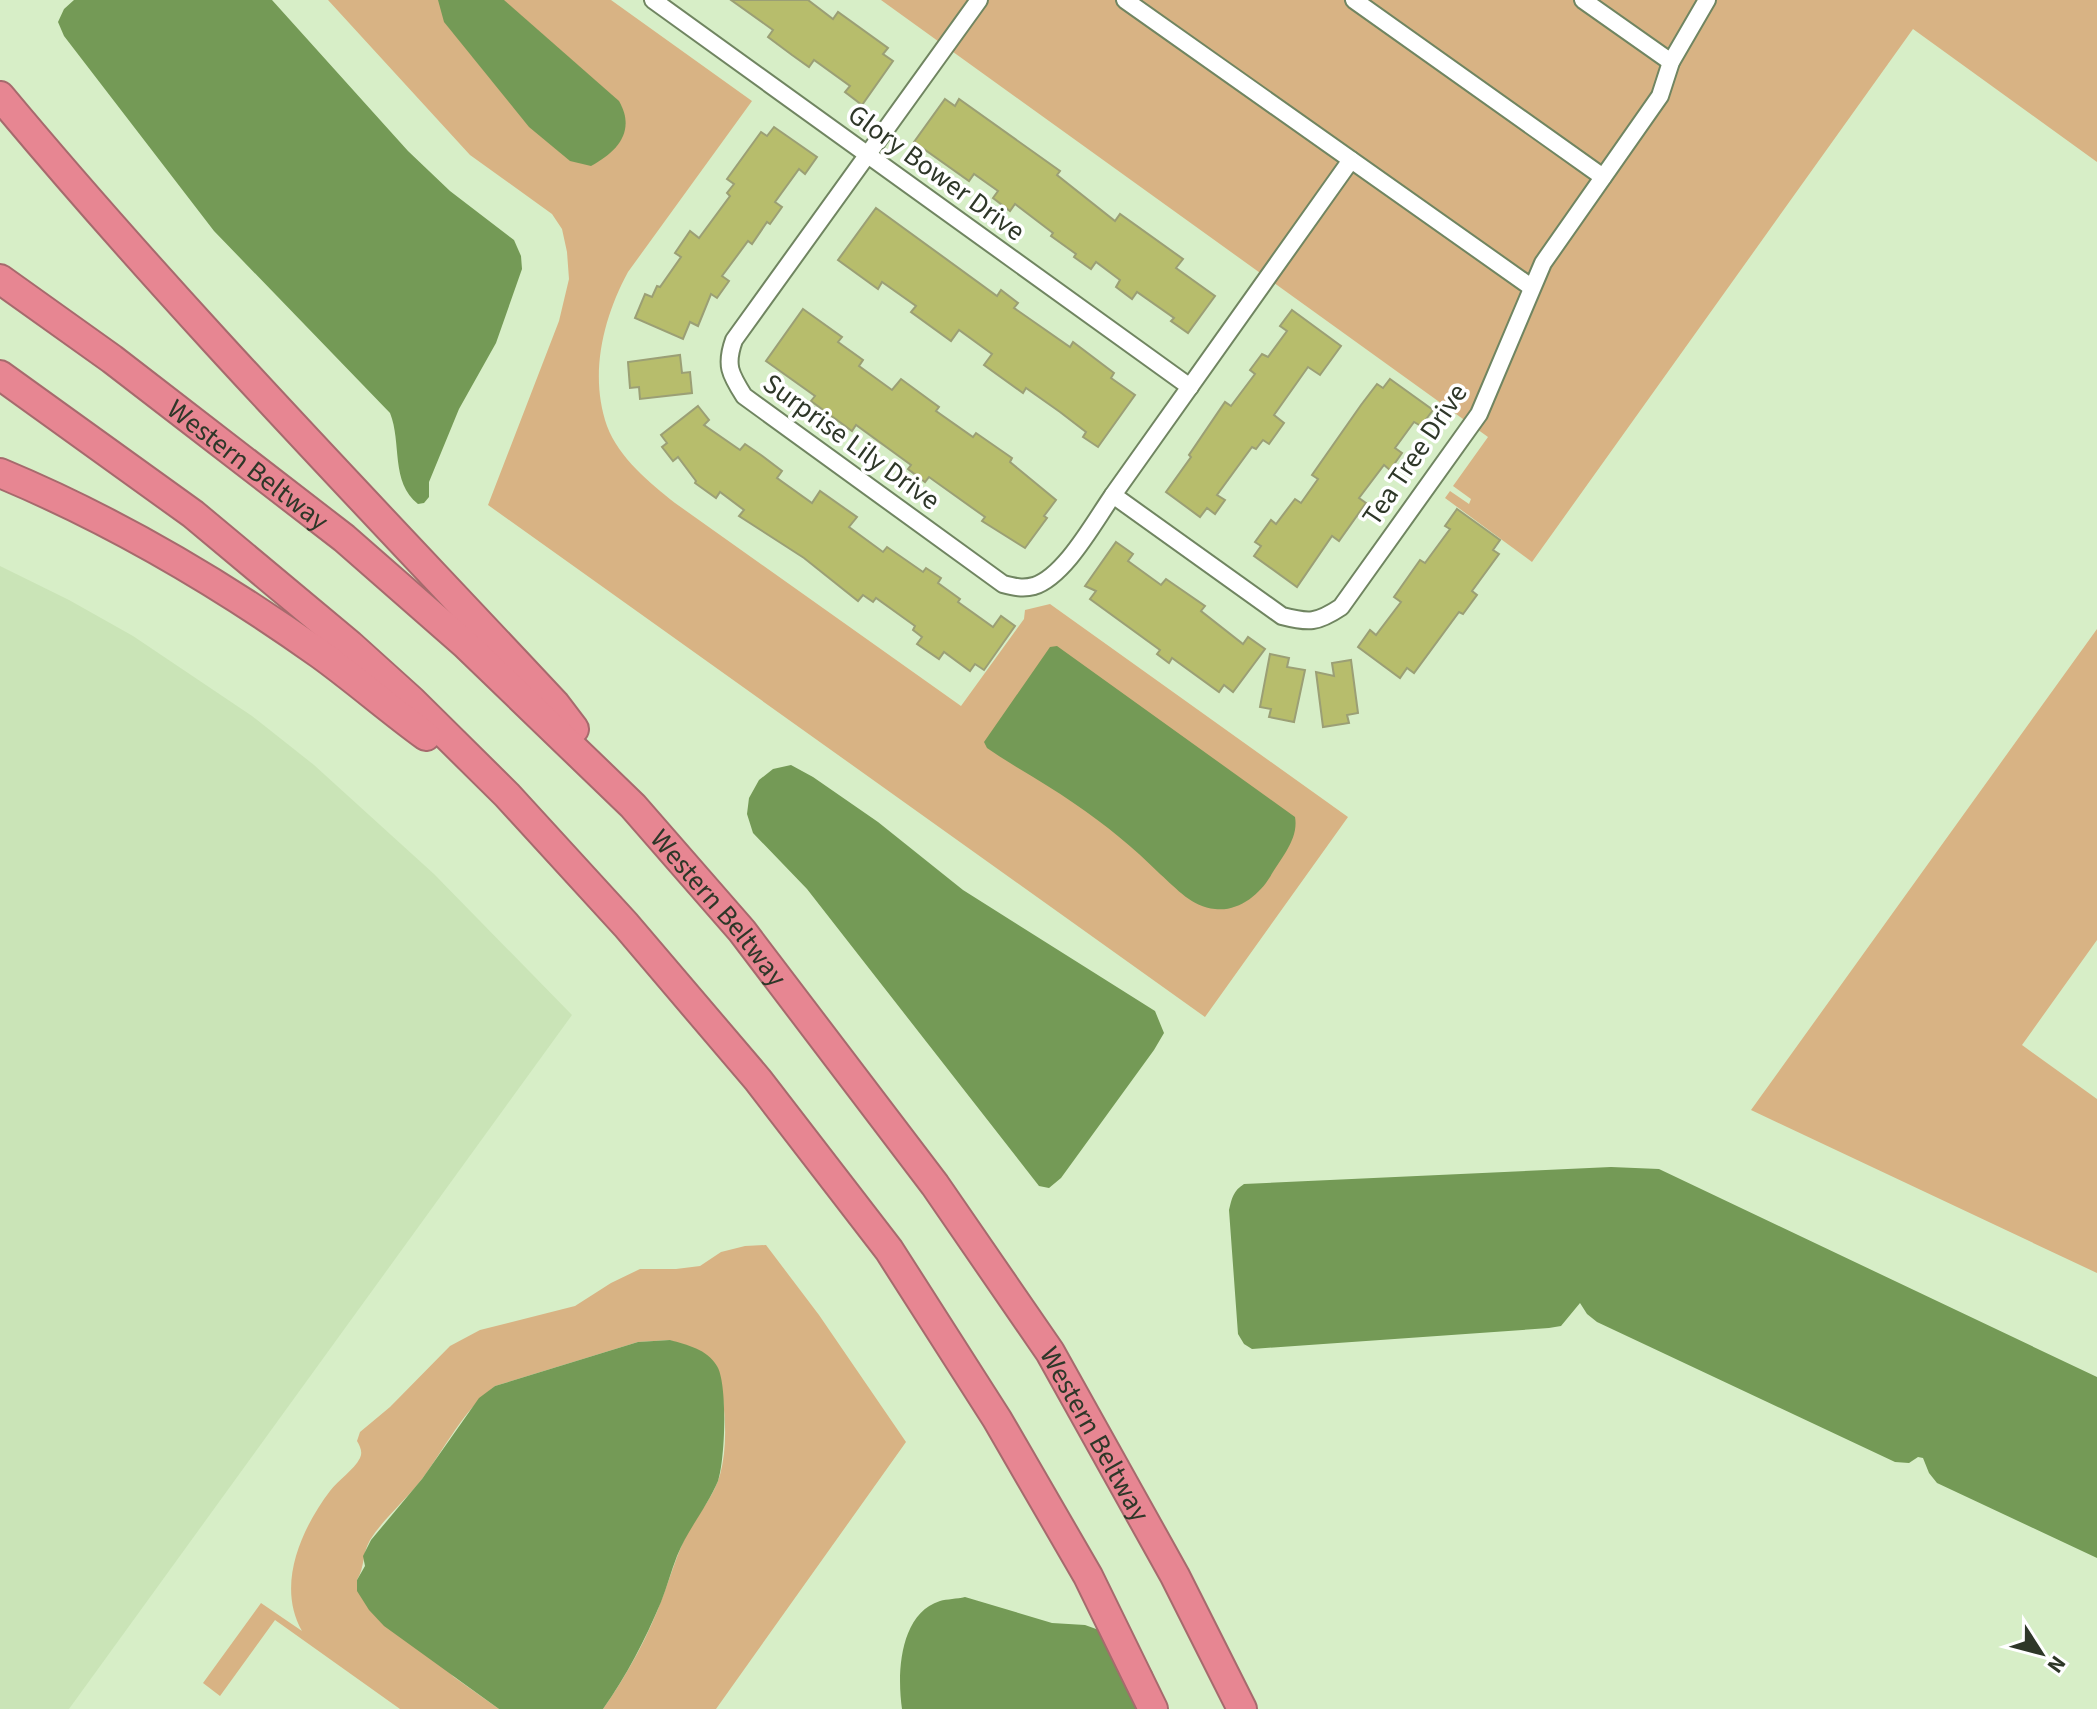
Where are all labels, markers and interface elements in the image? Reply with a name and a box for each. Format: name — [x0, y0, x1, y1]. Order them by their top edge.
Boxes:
street label: Glory Bower Drive — [840, 95, 1033, 251]
street label: Surprise Lily Drive — [755, 364, 948, 520]
street label: Tea Tree Drive — [1353, 376, 1477, 534]
street label: Western Beltway — [159, 390, 337, 540]
street label: Western Beltway — [641, 820, 796, 995]
street label: Western Beltway — [1030, 1339, 1160, 1529]
north arrow — [2001, 1613, 2081, 1693]
text: N — [2039, 1649, 2074, 1679]

